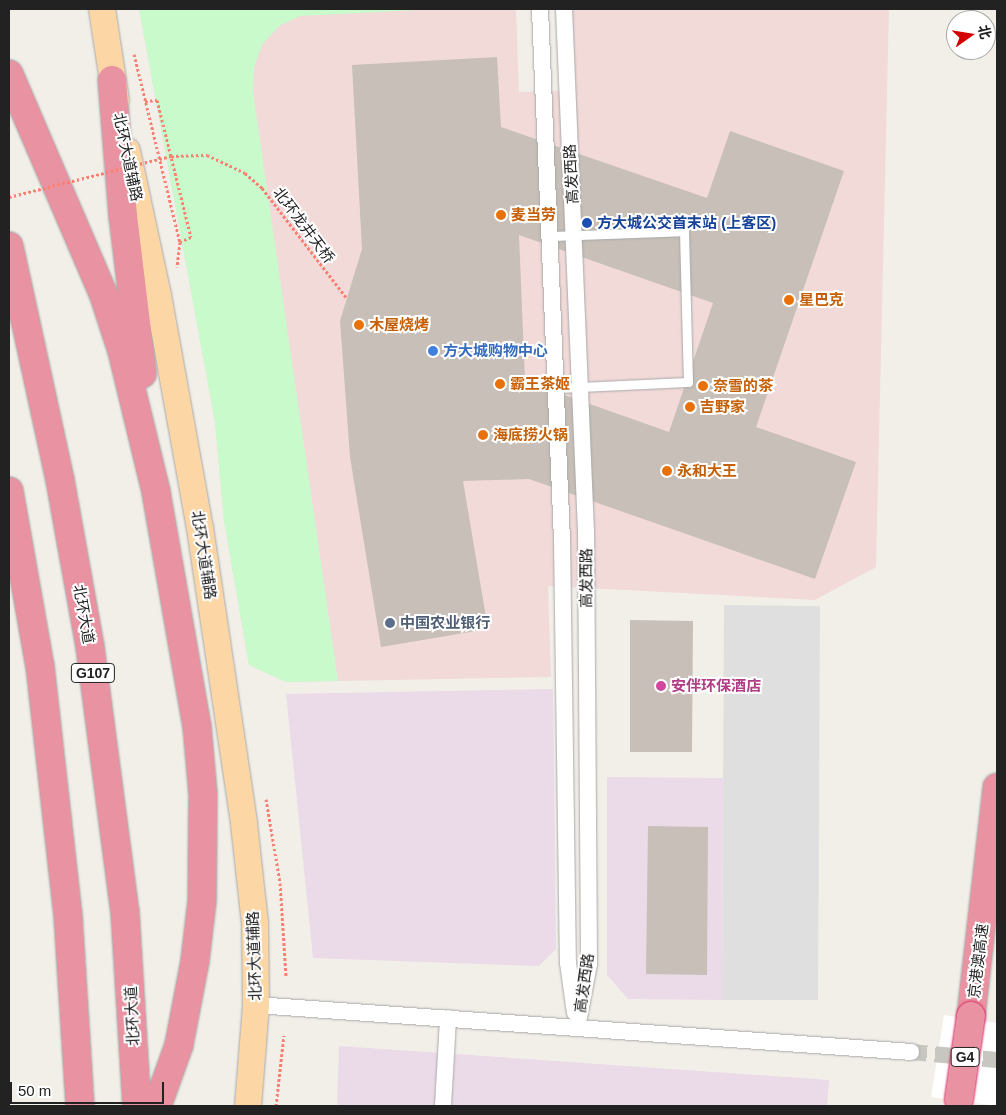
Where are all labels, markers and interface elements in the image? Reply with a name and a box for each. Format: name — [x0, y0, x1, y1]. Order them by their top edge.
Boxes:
north arrow — [946, 10, 996, 60]
text: 北 — [975, 23, 994, 40]
street label: 北环大道辅路 — [110, 111, 146, 203]
street label: 高发西路 — [560, 144, 582, 204]
street label: 北环龙井天桥 — [270, 184, 338, 266]
place label: 麦当劳 — [511, 206, 556, 224]
marker: 麦当劳 — [495, 209, 507, 221]
place label: 方大城公交首末站 (上客区) — [597, 214, 776, 232]
marker: 方大城公交首末站 (上客区) — [581, 217, 593, 229]
place label: 星巴克 — [799, 291, 844, 309]
marker: 星巴克 — [783, 294, 795, 306]
place label: 木屋烧烤 — [369, 316, 429, 334]
marker: 木屋烧烤 — [353, 319, 365, 331]
place label: 方大城购物中心 — [443, 342, 548, 360]
marker: 方大城购物中心 — [427, 345, 439, 357]
place label: 霸王茶姬 — [510, 375, 570, 393]
place label: 奈雪的茶 — [713, 377, 773, 395]
marker: 霸王茶姬 — [494, 378, 506, 390]
marker: 奈雪的茶 — [697, 380, 709, 392]
place label: 吉野家 — [700, 398, 745, 416]
marker: 吉野家 — [684, 401, 696, 413]
place label: 海底捞火锅 — [493, 426, 568, 444]
marker: 海底捞火锅 — [477, 429, 489, 441]
place label: 永和大王 — [677, 462, 737, 480]
marker: 永和大王 — [661, 465, 673, 477]
street label: 北环大道辅路 — [188, 509, 220, 601]
street label: 高发西路 — [577, 548, 595, 608]
street label: 北环大道 — [70, 583, 98, 645]
place label: 中国农业银行 — [400, 614, 490, 632]
marker: 中国农业银行 — [384, 617, 396, 629]
road number: G107 — [70, 661, 116, 684]
place label: 安伴环保酒店 — [671, 677, 761, 695]
marker: 安伴环保酒店 — [655, 680, 667, 692]
street label: 北环大道辅路 — [243, 911, 265, 1001]
street label: 京港澳高速 — [964, 923, 992, 999]
street label: 高发西路 — [571, 952, 597, 1014]
street label: 北环大道 — [121, 986, 143, 1046]
road number: G4 — [950, 1046, 980, 1068]
scale bar — [12, 1072, 166, 1104]
text: 50 m — [18, 1082, 51, 1099]

